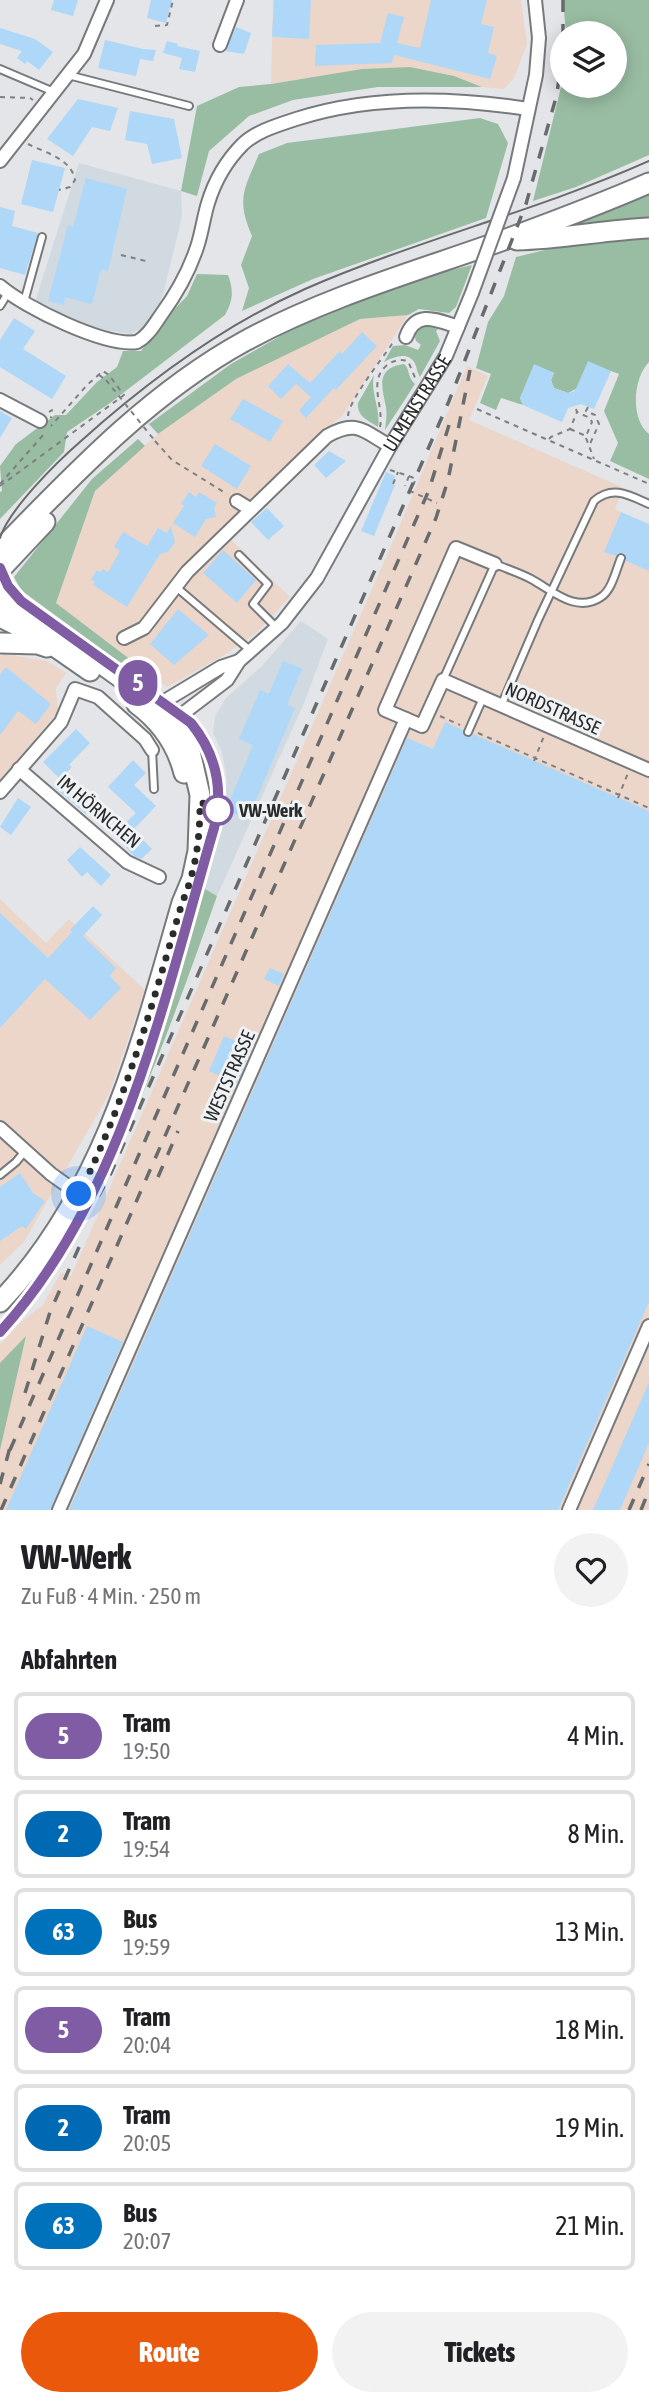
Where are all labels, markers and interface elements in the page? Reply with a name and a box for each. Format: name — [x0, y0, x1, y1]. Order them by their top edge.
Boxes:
map controls — [550, 21, 627, 98]
button: layers — [550, 21, 627, 98]
street label: ULMENSTRASSE — [378, 351, 455, 456]
line badge: 5 — [115, 660, 161, 706]
text: 5 — [132, 669, 144, 696]
street label: NORDSTRASSE — [502, 677, 604, 739]
street label: IM HÖRNCHEN — [53, 770, 145, 852]
marker: VW-Werk — [203, 795, 233, 825]
place label: VW-Werk — [238, 799, 303, 821]
street label: WESTSTRASSE — [199, 1027, 259, 1125]
your location — [61, 1176, 96, 1211]
button: heart — [554, 1533, 628, 1607]
text: VW-Werk — [21, 1538, 131, 1576]
text: Zu Fuß · 4 Min. · 250 m — [21, 1583, 201, 1609]
text: Abfahrten — [21, 1645, 117, 1675]
text: Tram — [123, 1708, 171, 1738]
text: 4 Min. — [568, 1721, 624, 1751]
text: 5 — [58, 1722, 69, 1749]
text: 19:50 — [123, 1738, 170, 1764]
text: Tram — [123, 1806, 171, 1836]
text: 8 Min. — [568, 1819, 624, 1849]
text: 2 — [58, 1820, 69, 1847]
text: 19:54 — [123, 1836, 170, 1862]
text: Bus — [123, 1904, 157, 1934]
text: 13 Min. — [555, 1917, 624, 1947]
text: 63 — [52, 1918, 75, 1945]
text: 19:59 — [123, 1934, 170, 1960]
text: Tram — [123, 2002, 171, 2032]
text: 18 Min. — [555, 2015, 624, 2045]
text: 5 — [58, 2016, 69, 2043]
text: 20:04 — [123, 2032, 171, 2058]
text: Tram — [123, 2100, 171, 2130]
text: 19 Min. — [555, 2113, 624, 2143]
text: 2 — [58, 2114, 69, 2141]
text: 20:05 — [123, 2130, 171, 2156]
text: Bus — [123, 2198, 157, 2228]
text: 21 Min. — [555, 2211, 624, 2241]
text: 63 — [52, 2212, 75, 2239]
text: 20:07 — [123, 2228, 171, 2254]
button: Route — [21, 2312, 318, 2392]
button: Tickets — [332, 2312, 628, 2392]

